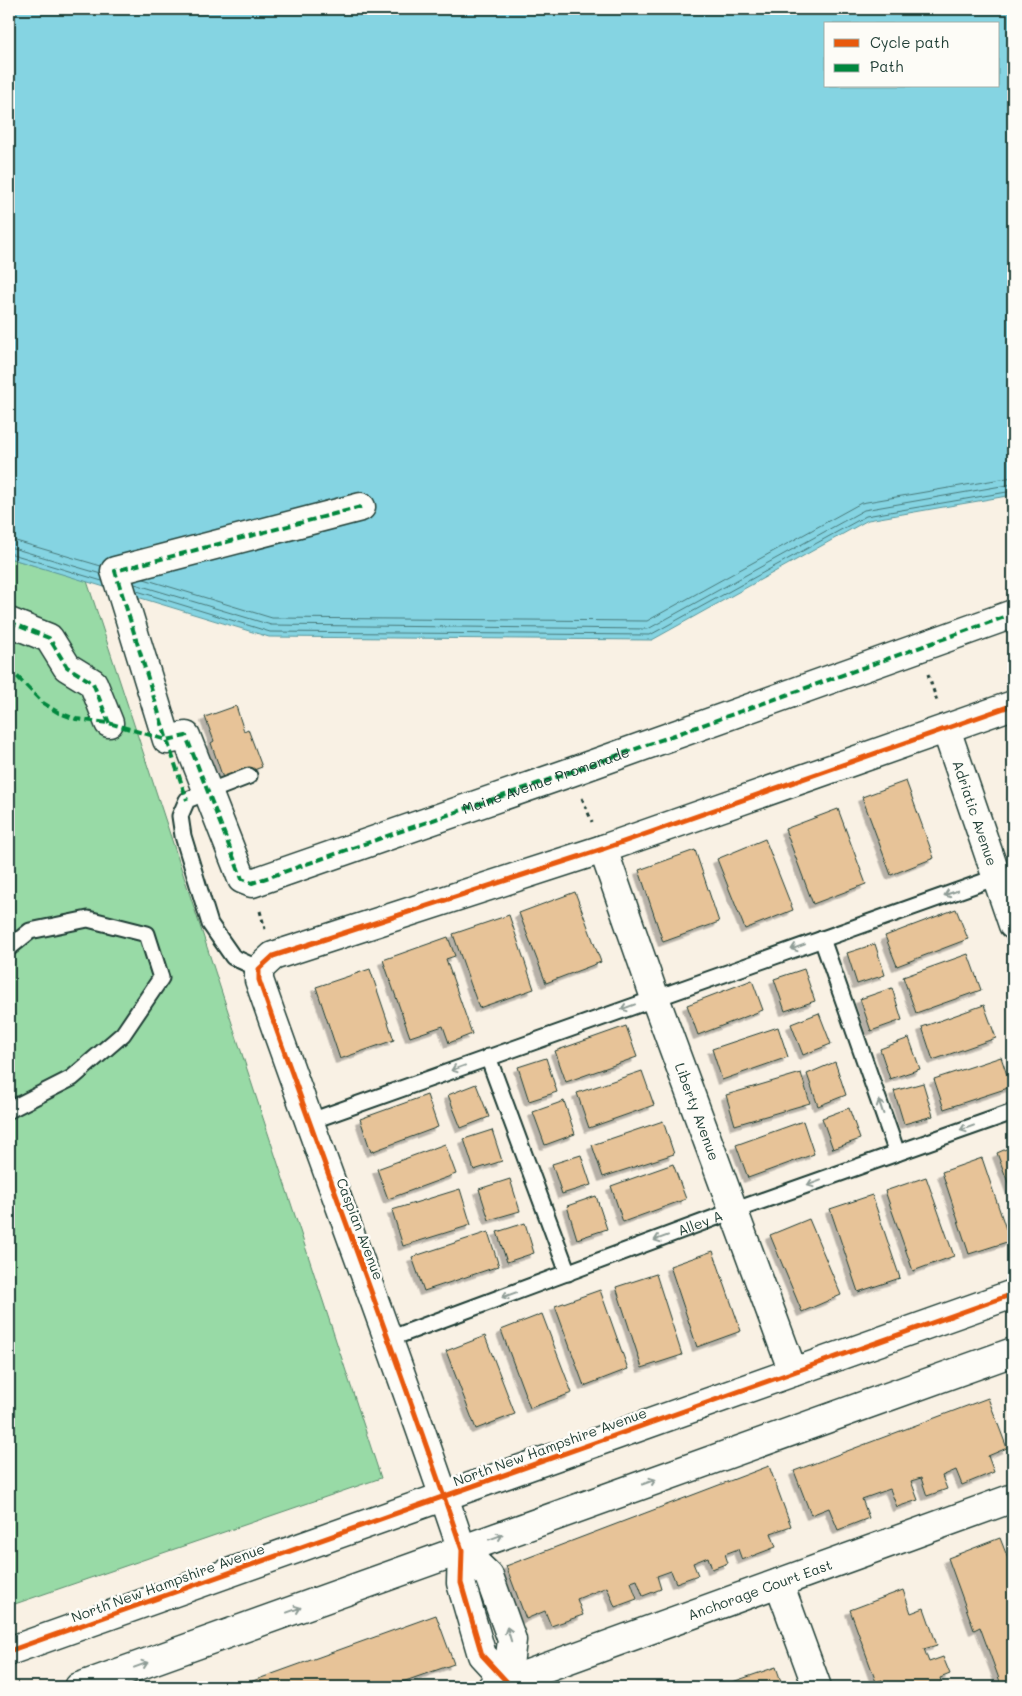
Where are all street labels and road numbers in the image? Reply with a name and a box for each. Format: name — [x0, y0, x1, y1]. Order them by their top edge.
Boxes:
street label: Maine Avenue Promenade — [460, 742, 632, 818]
street label: Adriatic Avenue — [948, 758, 1002, 868]
street label: Liberty Avenue — [671, 1060, 724, 1163]
street label: Caspian Avenue — [332, 1175, 389, 1283]
street label: Alley A — [675, 1206, 725, 1240]
street label: North New Hampshire Avenue — [450, 1403, 649, 1490]
street label: North New Hampshire Avenue — [68, 1539, 267, 1626]
street label: Anchorage Court East — [685, 1554, 835, 1624]

